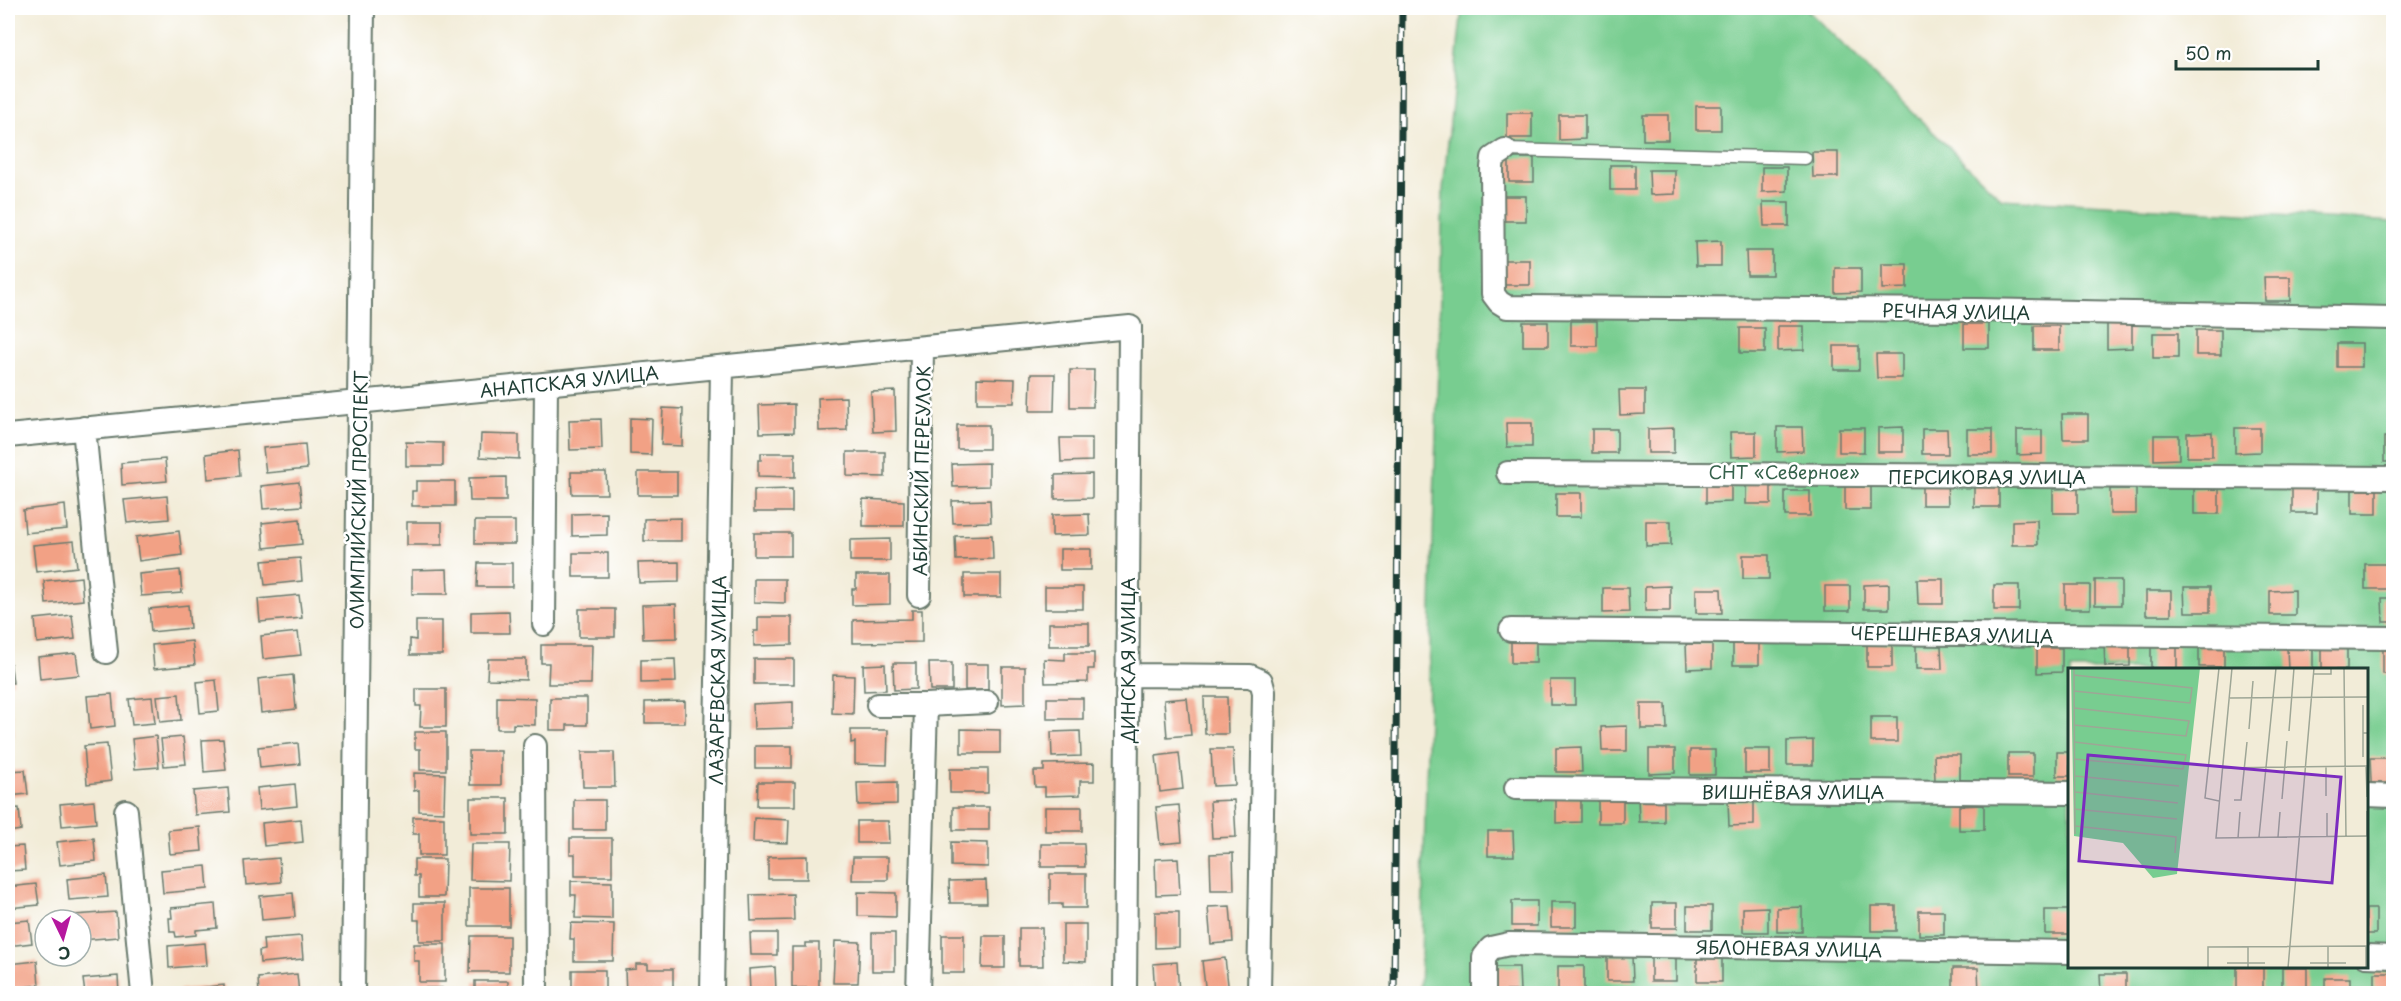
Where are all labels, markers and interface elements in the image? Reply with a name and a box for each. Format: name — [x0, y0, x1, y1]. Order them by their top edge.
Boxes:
scale bar — [2176, 33, 2318, 71]
text: 50 m — [2185, 39, 2232, 66]
street label: РЕЧНАЯ УЛИЦА — [1882, 296, 2031, 326]
street label: АНАПСКАЯ УЛИЦА — [478, 358, 660, 404]
street label: АБИНСКИЙ ПЕРЕУЛОК — [906, 366, 936, 576]
street label: ОЛИМПИЙСКИЙ ПРОСПЕКТ — [342, 370, 374, 630]
park label: СНТ «Северное» — [1708, 458, 1860, 485]
street label: ПЕРСИКОВАЯ УЛИЦА — [1888, 463, 2086, 490]
street label: ЛАЗАРЕВСКАЯ УЛИЦА — [702, 575, 732, 785]
street label: ДИНСКАЯ УЛИЦА — [1114, 577, 1141, 744]
street label: ЧЕРЕШНЕВАЯ УЛИЦА — [1850, 619, 2054, 649]
inset map — [2068, 668, 2368, 968]
street label: ВИШНЁВАЯ УЛИЦА — [1702, 778, 1885, 805]
north arrow — [33, 908, 93, 968]
street label: ЯБЛОНЕВАЯ УЛИЦА — [1696, 933, 1883, 963]
text: С — [57, 941, 71, 966]

